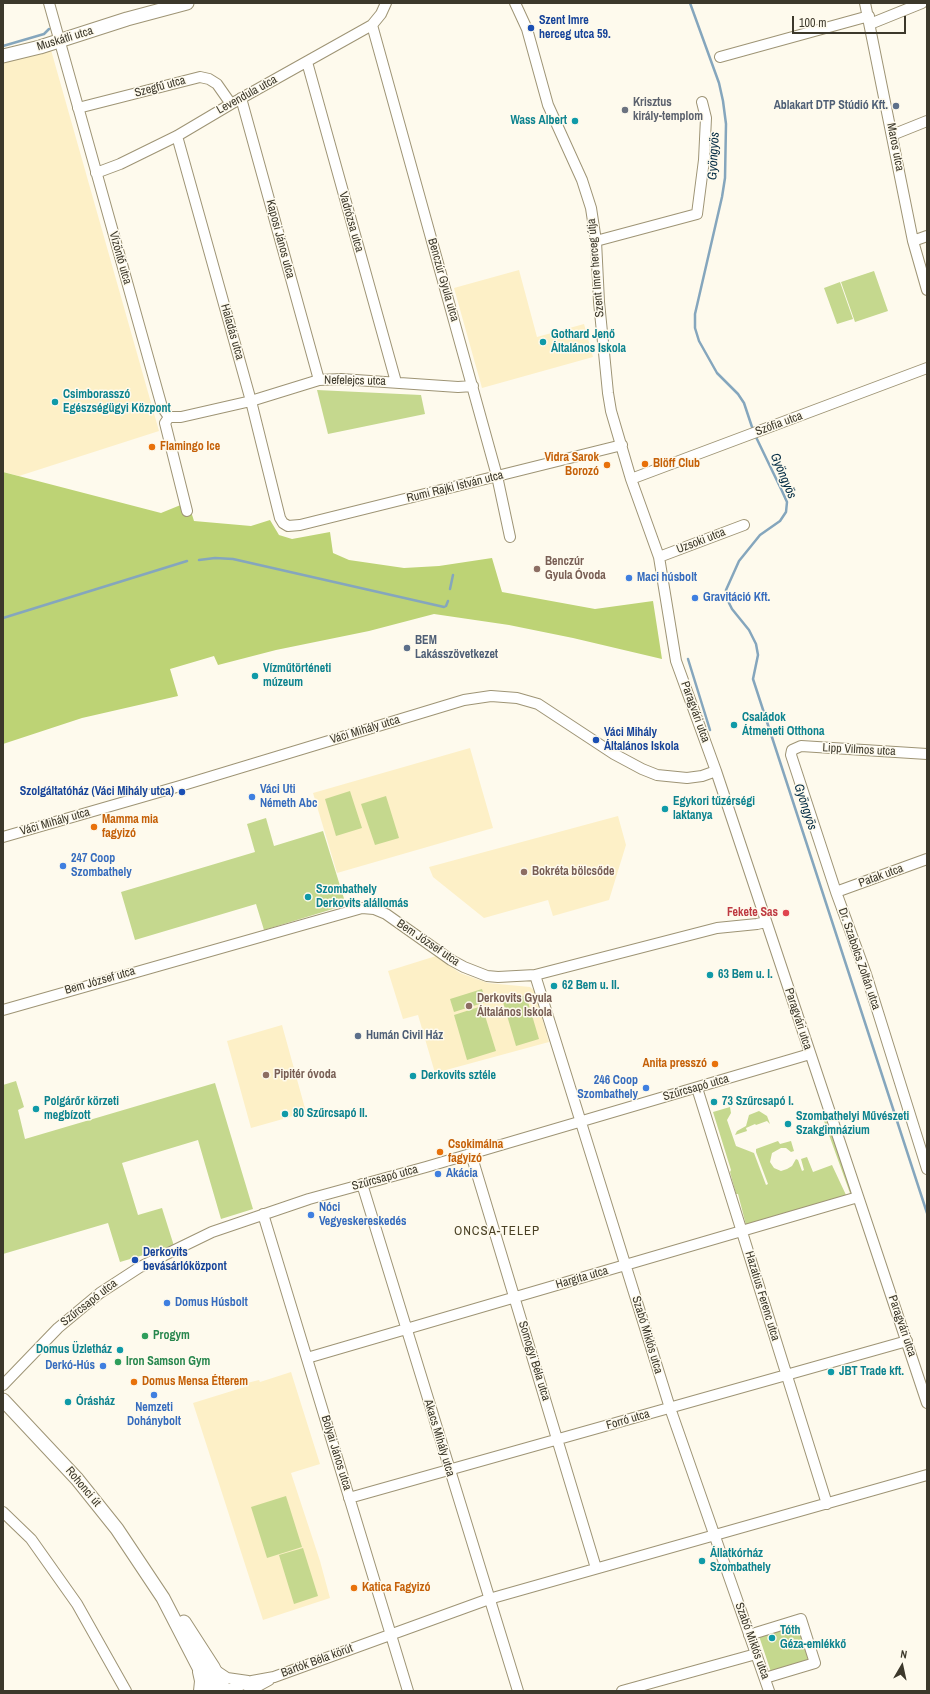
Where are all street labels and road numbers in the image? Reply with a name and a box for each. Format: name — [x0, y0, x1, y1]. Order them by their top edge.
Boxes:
street label: Muskátli utca — [35, 24, 95, 54]
street label: Szegfű utca — [133, 73, 187, 101]
street label: Levendula utca — [214, 73, 280, 117]
street label: Maros utca — [883, 122, 907, 172]
street label: Vadrózsa utca — [336, 190, 366, 254]
street label: Kaposi János utca — [263, 198, 297, 280]
street label: Szent Imre herceg útja — [585, 218, 607, 318]
street label: Vízöntő utca — [106, 230, 134, 286]
street label: Benczúr Gyula utca — [424, 237, 462, 323]
street label: Haladás utca — [217, 302, 247, 362]
street label: Nefelejcs utca — [324, 373, 386, 389]
street label: Szófia utca — [753, 409, 805, 439]
street label: Rumi Rajki István utca — [405, 468, 505, 506]
street label: Uzsoki utca — [674, 525, 728, 557]
street label: Paragvári utca — [677, 679, 713, 745]
street label: Váci Mihály utca — [328, 713, 402, 747]
street label: Lipp Vilmos utca — [822, 741, 896, 759]
street label: Váci Mihály utca — [18, 805, 92, 839]
street label: Patak utca — [857, 861, 905, 891]
street label: Dr. Szabolcs Zoltán utca — [835, 906, 883, 1012]
street label: Bem József utca — [394, 917, 462, 969]
street label: Bem József utca — [63, 964, 137, 998]
street label: Paragvári utca — [781, 986, 815, 1052]
street label: Szűrcsapó utca — [661, 1072, 731, 1104]
street label: Szűrcsapó utca — [350, 1162, 420, 1194]
street label: Hazatius Ferenc utca — [742, 1249, 782, 1343]
street label: Hargita utca — [554, 1264, 610, 1292]
street label: Szűrcsapó utca — [58, 1276, 120, 1330]
street label: Paragvári utca — [885, 1293, 919, 1359]
street label: Szabó Miklós utca — [628, 1294, 666, 1376]
street label: Somogyi Béla utca — [515, 1319, 553, 1403]
street label: Akacs Mihály utca — [420, 1398, 458, 1478]
street label: Forró utca — [605, 1407, 651, 1433]
street label: Bolyai János utca — [318, 1414, 354, 1492]
street label: Rohonci út — [62, 1464, 104, 1510]
street label: Szabó Miklós utca — [731, 1601, 773, 1681]
street label: Bartók Béla körút — [279, 1641, 355, 1681]

